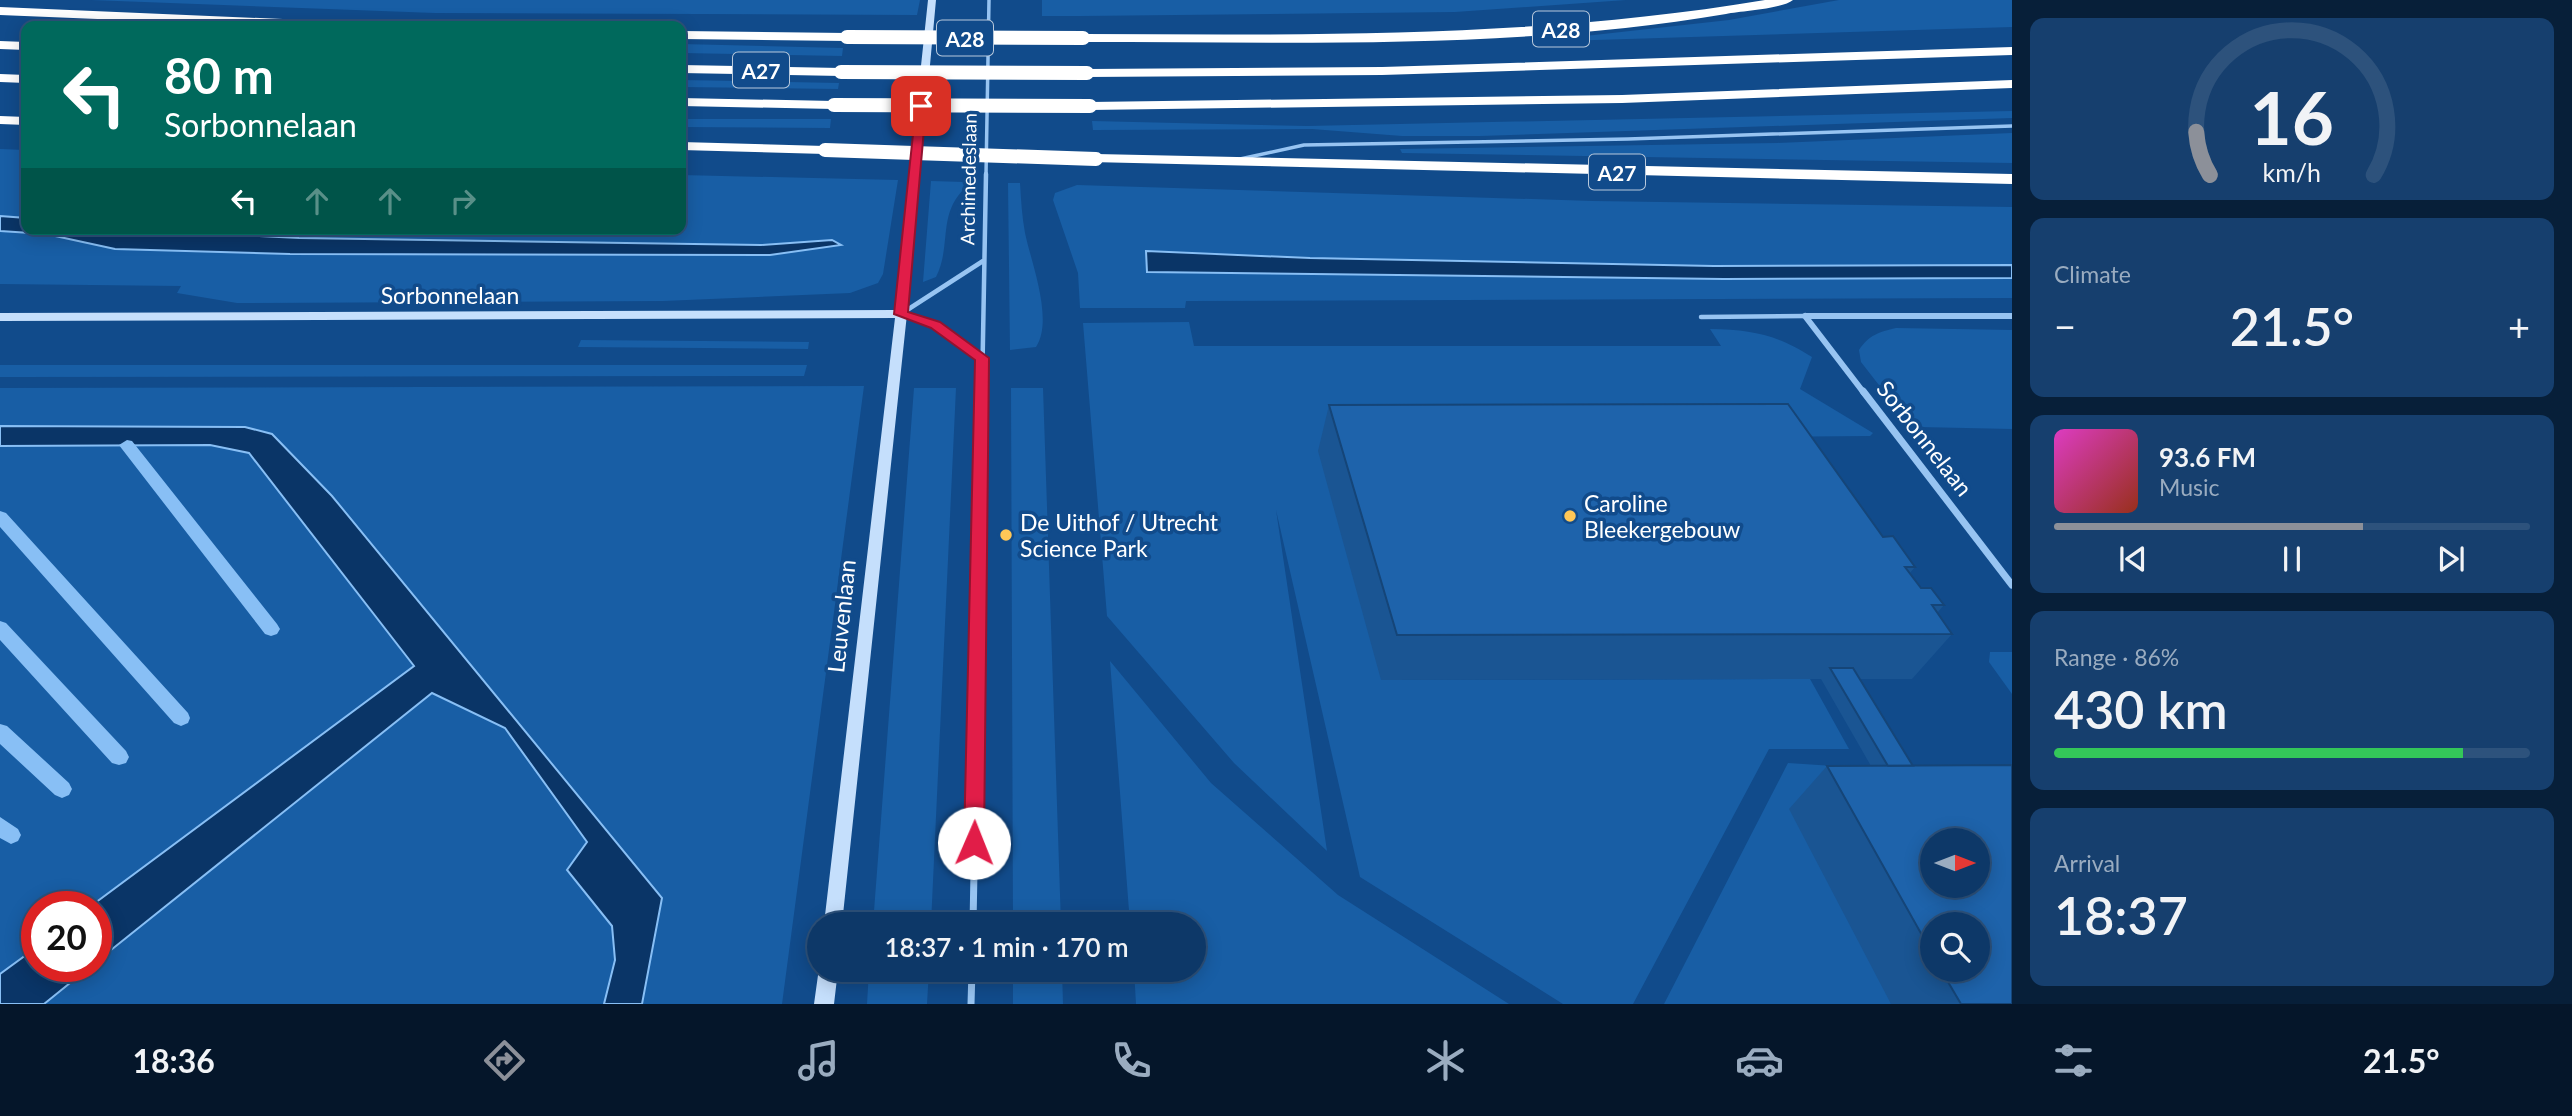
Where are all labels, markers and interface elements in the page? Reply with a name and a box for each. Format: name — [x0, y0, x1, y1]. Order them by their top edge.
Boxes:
road number: A28 — [1533, 12, 1589, 46]
road number: A28 — [937, 20, 993, 56]
text: 80 m — [164, 46, 274, 104]
icon: left — [49, 49, 140, 140]
road number: A27 — [733, 52, 789, 88]
text: 16 — [2250, 73, 2334, 161]
pin — [891, 76, 951, 136]
icon: arrive — [902, 87, 940, 125]
text: Sorbonnelaan — [164, 105, 357, 144]
street label: Archimedeslaan — [955, 113, 981, 245]
road number: A27 — [1589, 154, 1645, 190]
text: km/h — [2263, 157, 2321, 187]
icon: left — [225, 182, 263, 220]
icon: ahead — [298, 182, 336, 220]
icon: ahead — [371, 182, 409, 220]
icon: right — [444, 182, 482, 220]
text: Climate — [2054, 260, 2131, 288]
street label: Sorbonnelaan — [381, 281, 519, 309]
text: 21.5° — [2230, 295, 2354, 357]
text: − — [2054, 303, 2076, 349]
text: + — [2508, 303, 2530, 349]
street label: Sorbonnelaan — [1871, 375, 1979, 501]
text: 93.6 FM — [2159, 441, 2256, 473]
text: Music — [2159, 473, 2219, 501]
place label: Caroline Bleekergebouw — [1584, 489, 1740, 543]
place label: De Uithof / Utrecht Science Park — [1020, 508, 1219, 562]
marker: Caroline Bleekergebouw — [1562, 508, 1578, 524]
marker: De Uithof / Utrecht Science Park — [998, 527, 1014, 543]
icon: previous — [2114, 540, 2152, 578]
icon: pause — [2273, 540, 2311, 578]
icon: next — [2432, 540, 2470, 578]
street label: Leuvenlaan — [821, 558, 861, 674]
text: Range · 86% — [2054, 643, 2179, 671]
text: 430 km — [2054, 678, 2228, 740]
position arrow — [937, 806, 1011, 880]
north arrow — [1920, 828, 1990, 898]
map controls — [1920, 828, 1990, 982]
text: Arrival — [2054, 849, 2120, 877]
text: 18:37 — [2054, 884, 2188, 946]
speed limit sign: 20 — [21, 891, 112, 982]
button: search — [1920, 912, 1990, 982]
text: 18:37 · 1 min · 170 m — [884, 931, 1129, 963]
icon: directions — [480, 1036, 529, 1085]
icon: music — [794, 1036, 843, 1085]
icon: phone — [1107, 1036, 1156, 1085]
icon: climate — [1421, 1036, 1470, 1085]
icon: car — [1735, 1036, 1784, 1085]
icon: filters — [2049, 1036, 2098, 1085]
text: 18:36 — [132, 1041, 215, 1080]
text: 21.5° — [2363, 1041, 2440, 1080]

